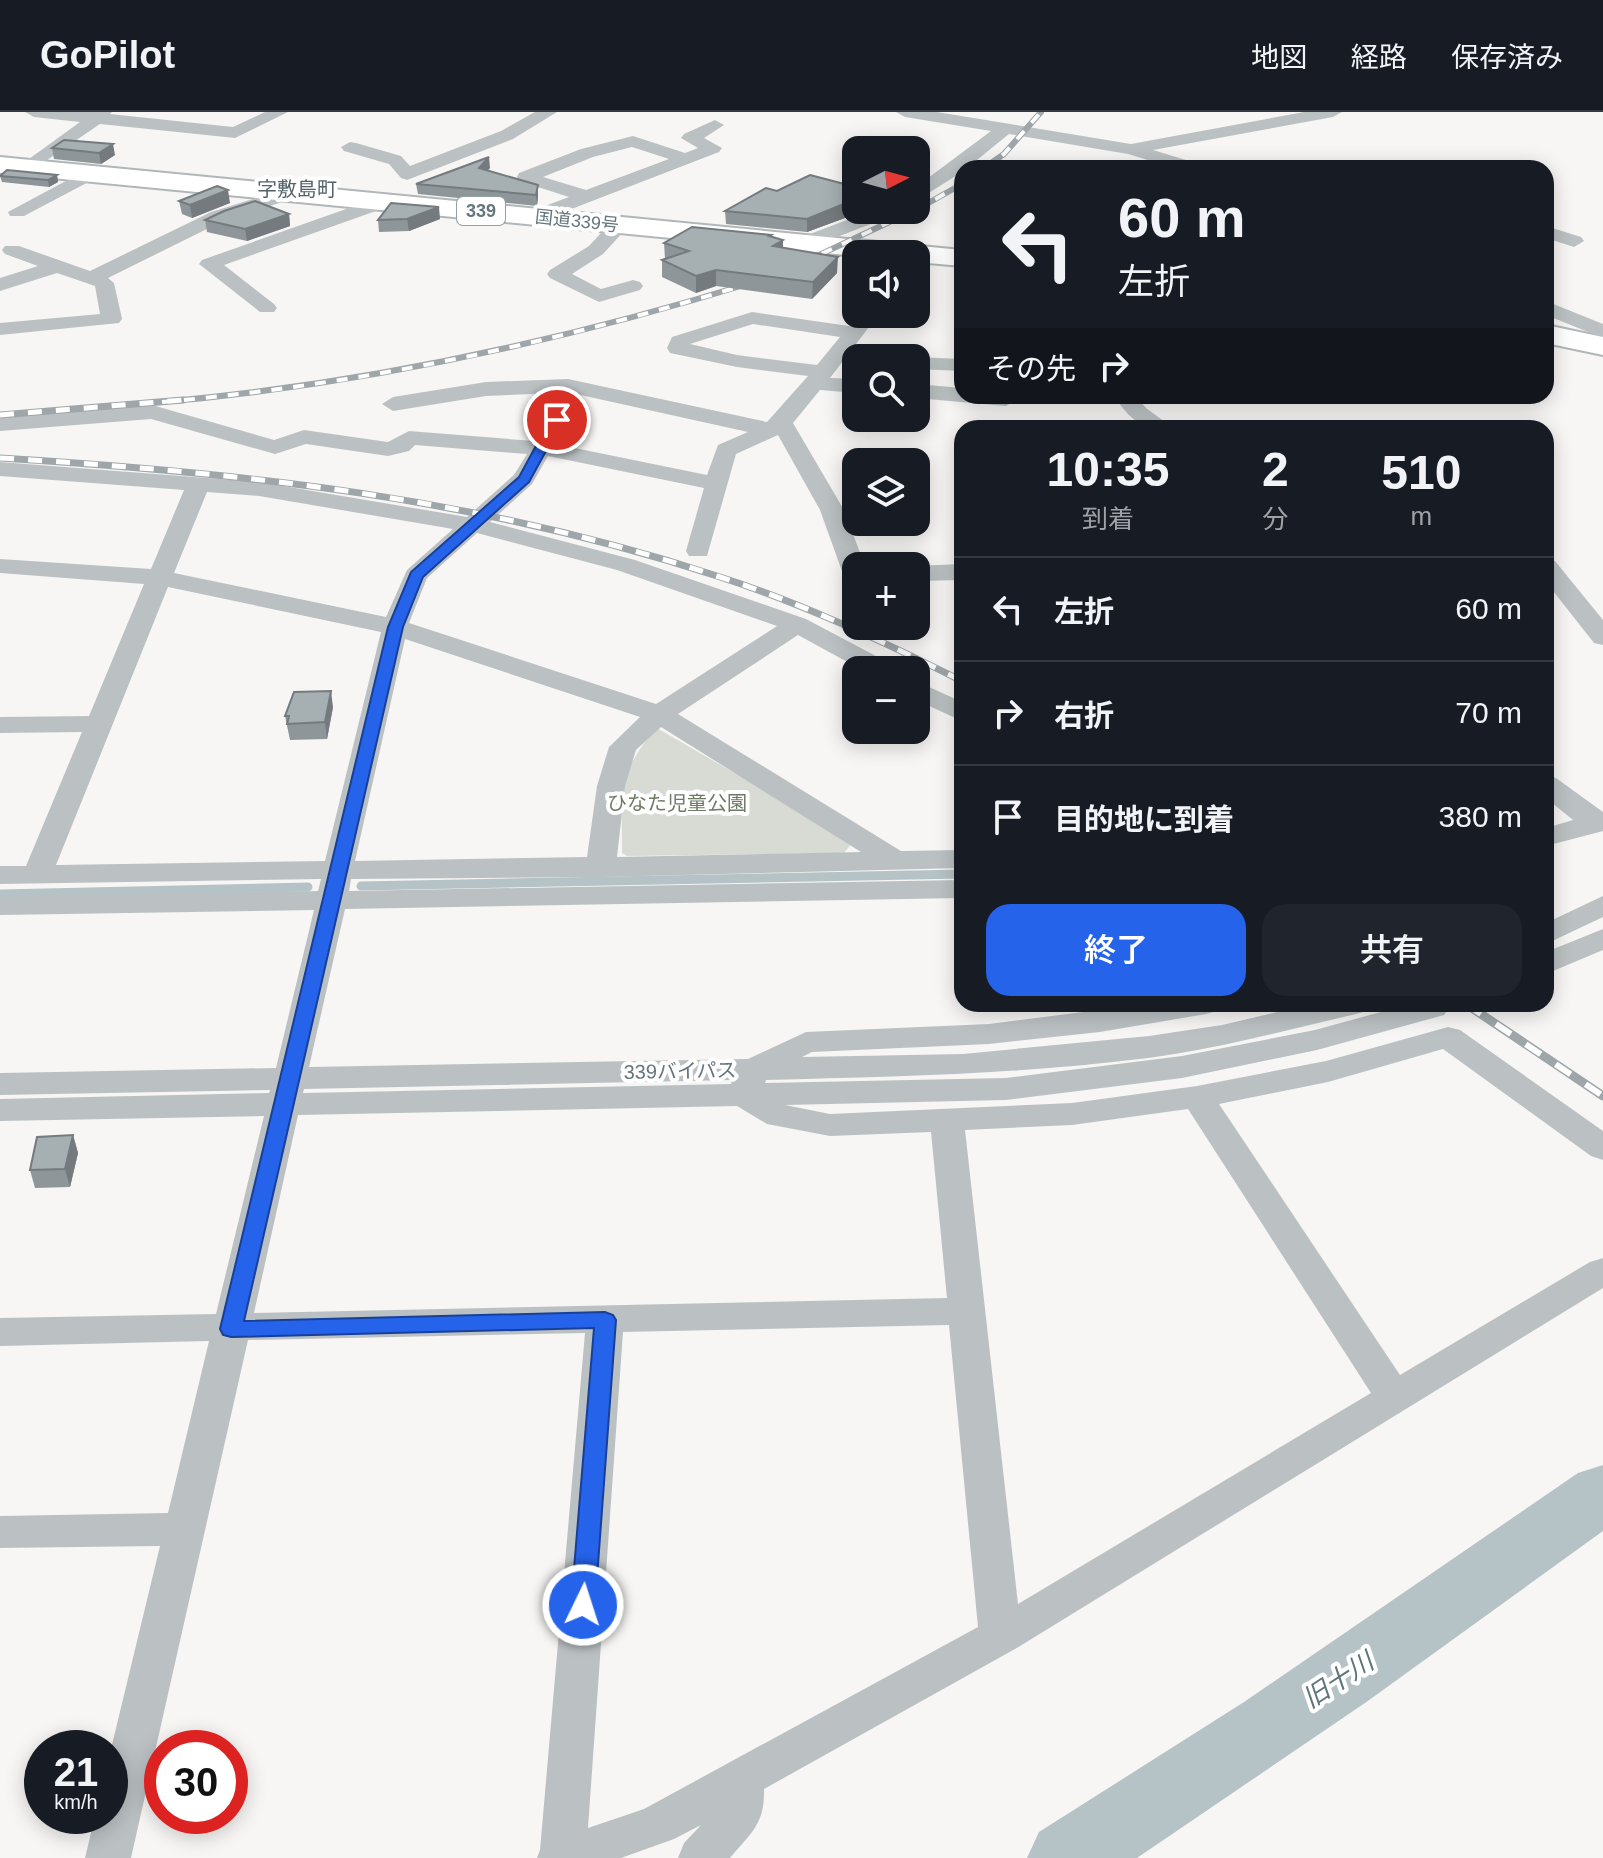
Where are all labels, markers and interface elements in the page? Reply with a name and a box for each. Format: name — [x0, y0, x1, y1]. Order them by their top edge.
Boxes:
text: GoPilot — [40, 34, 175, 76]
text: 地図 — [1251, 42, 1307, 73]
text: 経路 — [1351, 42, 1407, 73]
text: 保存済み — [1451, 42, 1563, 73]
north arrow — [842, 136, 930, 224]
map controls — [842, 136, 930, 744]
district label: 字敷島町 — [257, 178, 337, 200]
text: 60 m — [1118, 186, 1246, 249]
icon: left — [986, 192, 1090, 296]
road number: 339 — [457, 197, 505, 225]
street label: 国道339号 — [534, 207, 620, 235]
button: sound — [842, 240, 930, 328]
text: 左折 — [1118, 261, 1190, 302]
button: search — [842, 344, 930, 432]
icon: right — [1092, 344, 1136, 388]
text: その先 — [986, 352, 1076, 385]
pin — [523, 386, 591, 454]
icon: arrive — [535, 398, 579, 442]
text: 10:35 — [1047, 443, 1169, 496]
text: 2 — [1262, 443, 1289, 496]
text: 510 — [1381, 446, 1461, 499]
button: layers — [842, 448, 930, 536]
text: m — [1411, 501, 1432, 531]
text: 到着 — [1082, 504, 1134, 534]
text: 分 — [1262, 504, 1288, 534]
button: + — [842, 552, 930, 640]
icon: left — [986, 587, 1030, 631]
text: 60 m — [1455, 592, 1522, 625]
text: 左折 — [1054, 595, 1114, 628]
button: − — [842, 656, 930, 744]
icon: right — [986, 691, 1030, 735]
text: 70 m — [1455, 696, 1522, 729]
text: 右折 — [1054, 699, 1114, 732]
park label: ひなた児童公園 — [607, 792, 747, 814]
icon: arrive — [986, 795, 1030, 839]
text: 380 m — [1439, 800, 1522, 833]
text: 目的地に到着 — [1054, 803, 1234, 836]
button: 終了 — [986, 904, 1246, 996]
button: 共有 — [1262, 904, 1522, 996]
street label: 339バイパス — [623, 1059, 737, 1083]
position arrow — [541, 1563, 625, 1647]
water label: 旧十川 — [1297, 1645, 1381, 1714]
speed limit sign: 30 — [144, 1730, 248, 1834]
text: 21 — [54, 1750, 98, 1794]
text: km/h — [54, 1791, 98, 1813]

